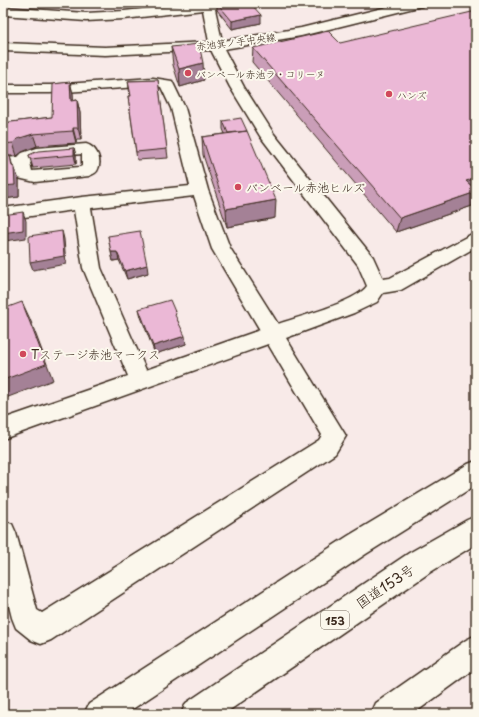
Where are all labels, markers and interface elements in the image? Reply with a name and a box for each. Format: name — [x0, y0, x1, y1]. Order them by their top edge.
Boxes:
street label: 赤池箕ノ手中央線 — [195, 29, 277, 53]
place label: バンベール赤池ラ・コリーヌ — [196, 66, 325, 81]
marker: バンベール赤池ラ・コリーヌ — [183, 68, 193, 78]
place label: ハンズ — [397, 87, 427, 102]
marker: ハンズ — [384, 89, 394, 99]
place label: バンベール赤池ヒルズ — [246, 178, 365, 196]
marker: バンベール赤池ヒルズ — [233, 182, 243, 192]
place label: Tステージ赤池マークス — [31, 345, 160, 363]
marker: Tステージ赤池マークス — [18, 349, 28, 359]
street label: 国道153号 — [352, 559, 418, 613]
road number: 153 — [321, 611, 349, 629]

